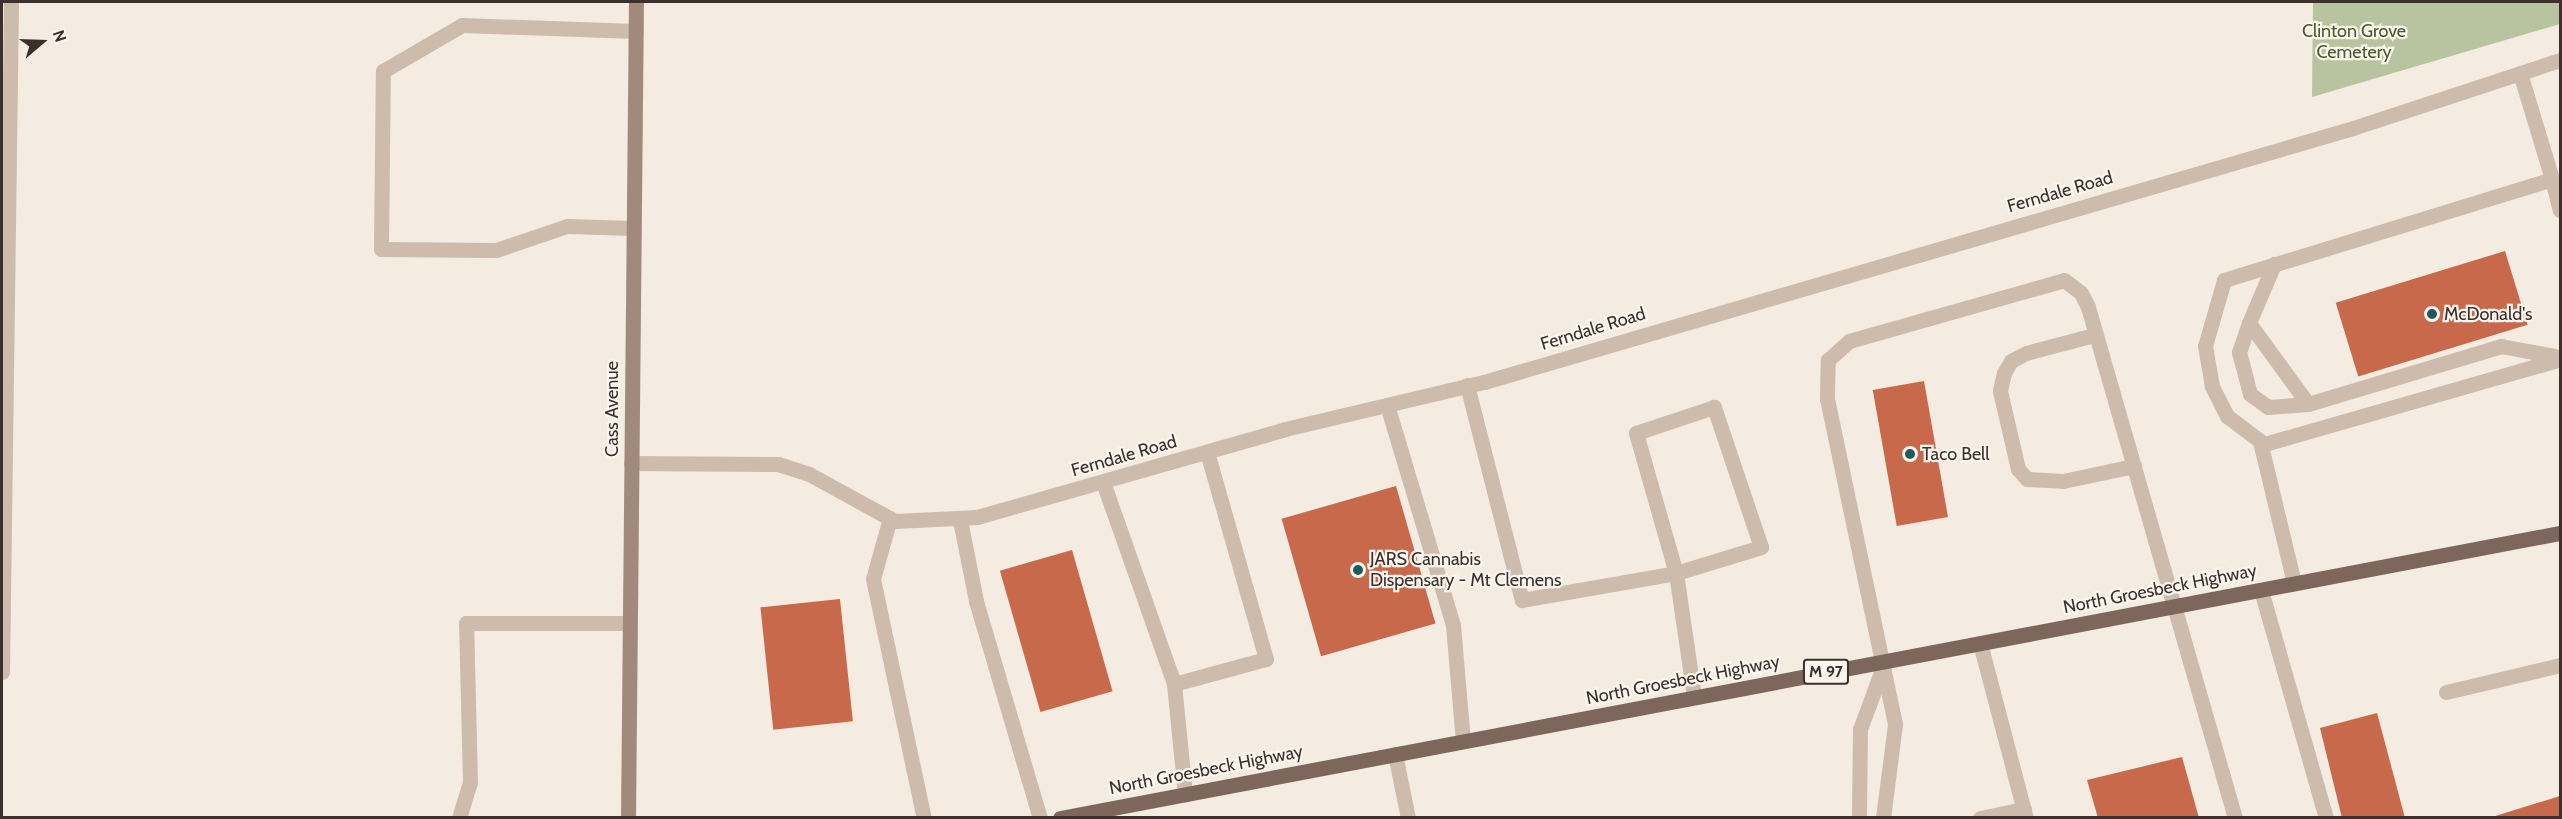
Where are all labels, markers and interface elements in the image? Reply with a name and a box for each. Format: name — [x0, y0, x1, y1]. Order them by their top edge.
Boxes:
north arrow — [12, 12, 72, 72]
park label: Clinton Grove Cemetery — [2302, 21, 2406, 63]
text: N — [49, 28, 70, 44]
street label: Ferndale Road — [2005, 167, 2115, 217]
street label: Ferndale Road — [1538, 303, 1648, 355]
place label: McDonald's — [2444, 303, 2532, 325]
marker: McDonald's — [2425, 307, 2439, 321]
street label: Cass Avenue — [601, 361, 623, 457]
street label: Ferndale Road — [1069, 431, 1179, 481]
place label: Taco Bell — [1922, 443, 1990, 465]
marker: Taco Bell — [1903, 447, 1917, 461]
place label: JARS Cannabis Dispensary - Mt Clemens — [1370, 549, 1561, 592]
street label: North Groesbeck Highway — [2061, 560, 2259, 618]
marker: JARS Cannabis Dispensary - Mt Clemens — [1351, 563, 1365, 577]
street label: North Groesbeck Highway — [1584, 651, 1782, 709]
road number: M 97 — [1802, 659, 1850, 685]
street label: North Groesbeck Highway — [1107, 741, 1305, 799]

